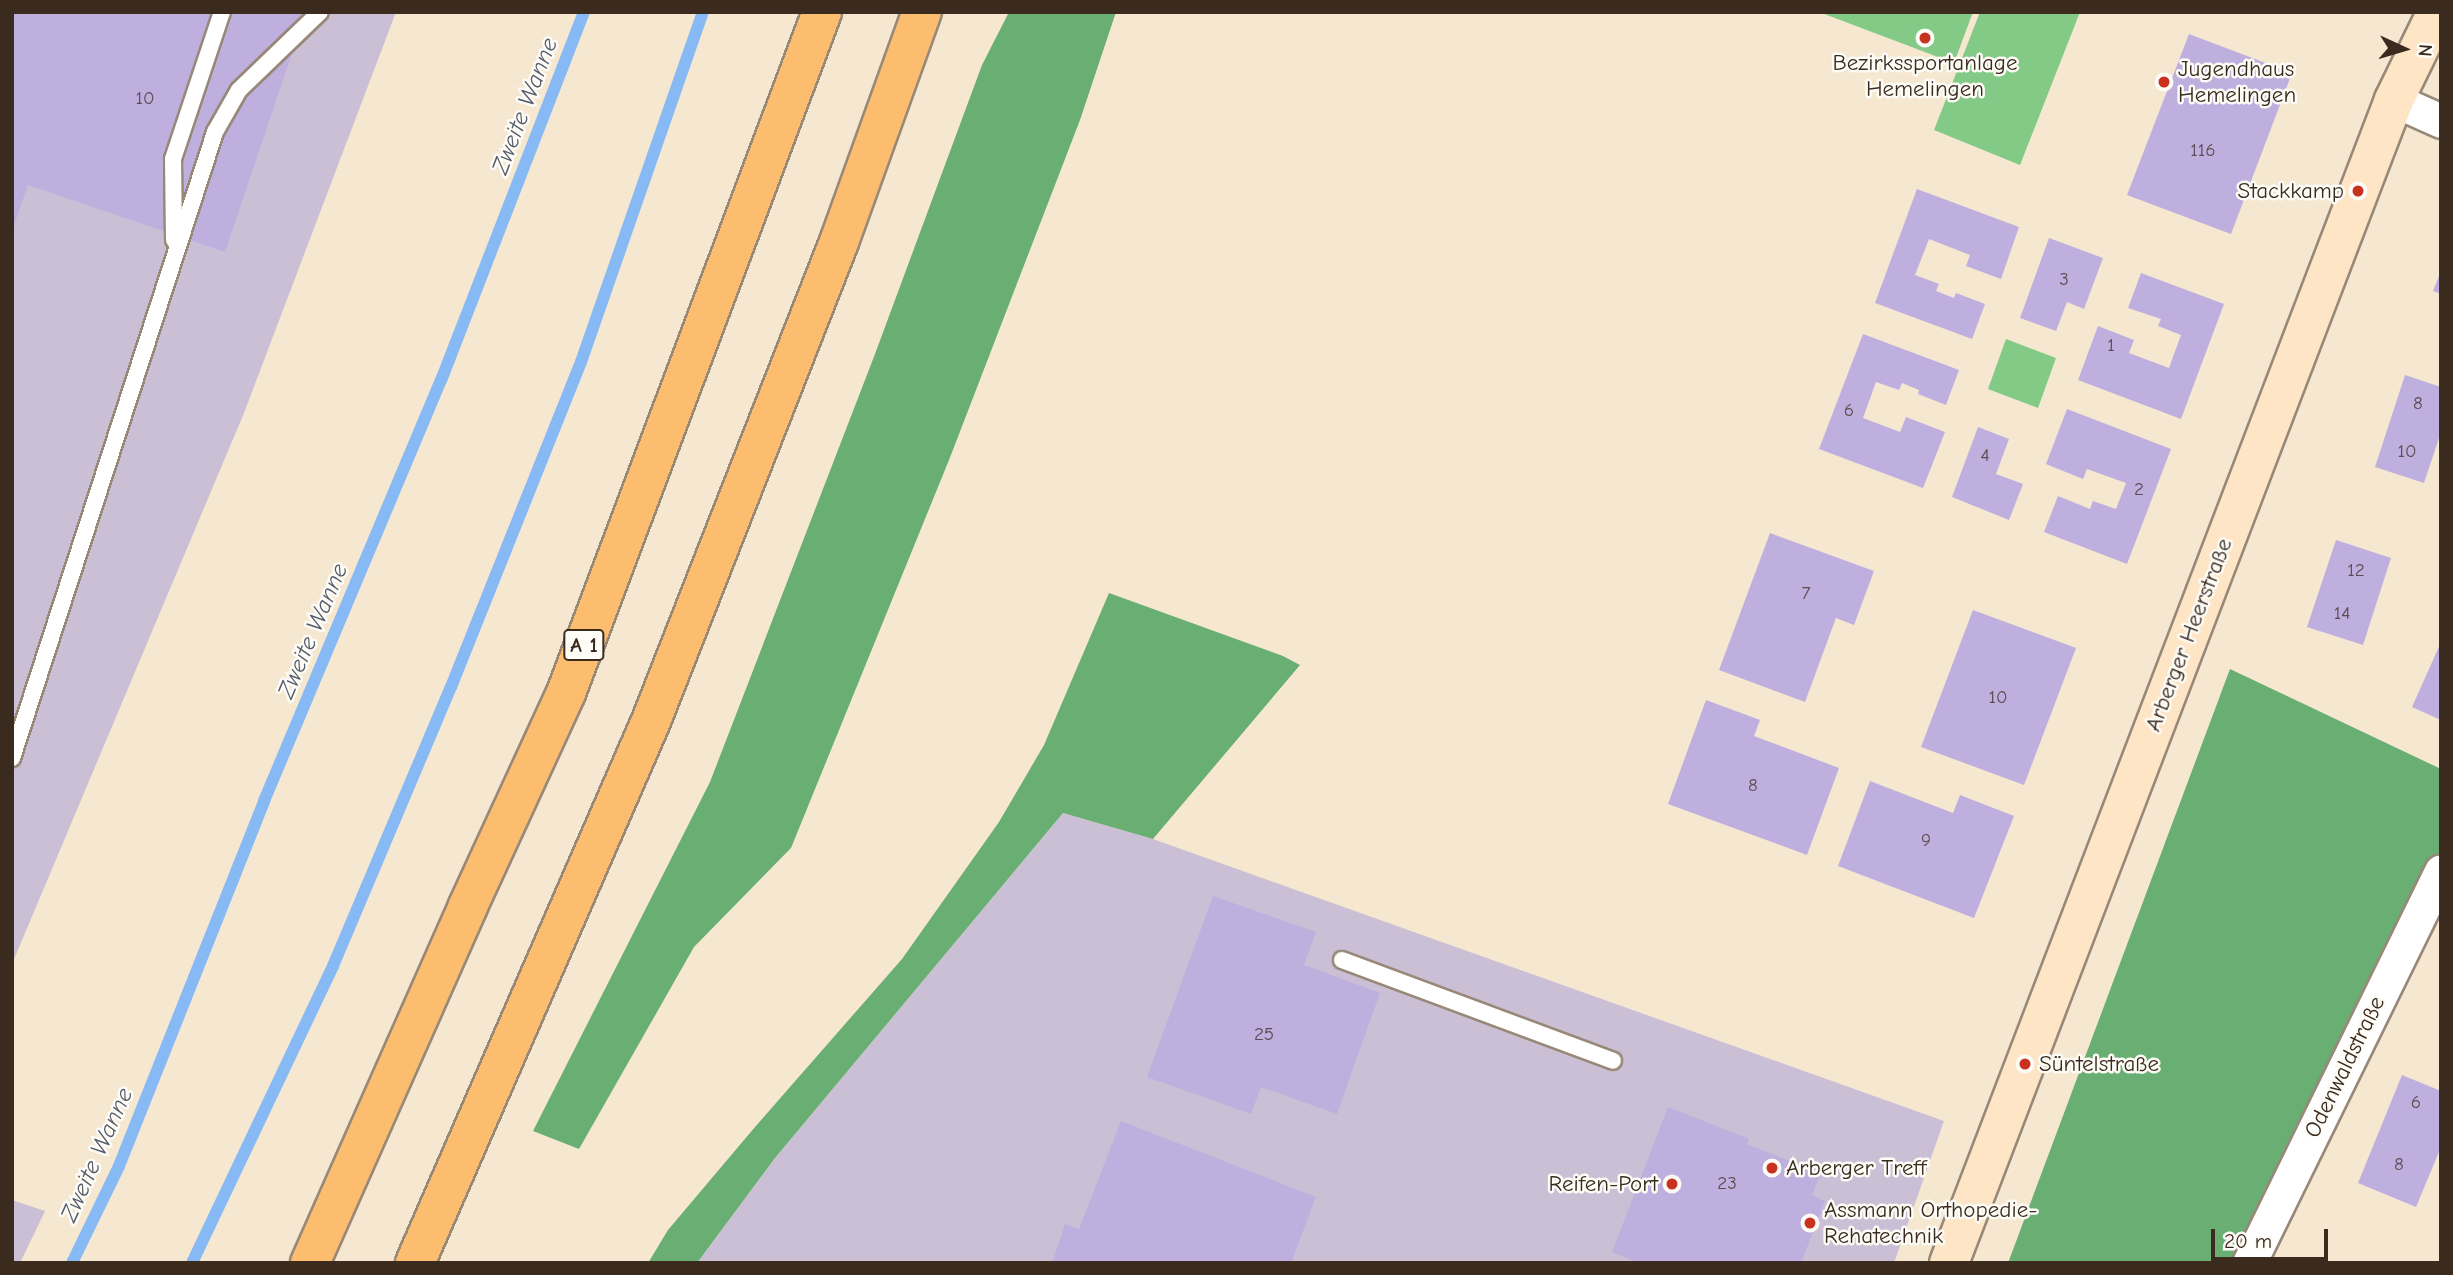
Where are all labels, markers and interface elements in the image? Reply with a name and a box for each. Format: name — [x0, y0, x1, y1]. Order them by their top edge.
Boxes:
north arrow — [2369, 14, 2439, 84]
marker: Bezirkssportanlage Hemelingen — [1917, 30, 1933, 46]
water label: Zweite Wanne — [486, 34, 564, 178]
text: N — [2414, 44, 2436, 57]
place label: Bezirkssportanlage Hemelingen — [1832, 49, 2018, 103]
place label: Jugendhaus Hemelingen — [2178, 55, 2296, 109]
marker: Jugendhaus Hemelingen — [2156, 74, 2172, 90]
house number: 10 — [135, 88, 155, 110]
house number: 116 — [2190, 140, 2216, 162]
place label: Stackkamp — [2238, 177, 2344, 205]
marker: Stackkamp — [2350, 183, 2366, 199]
house number: 3 — [2059, 269, 2069, 291]
house number: 1 — [2107, 335, 2115, 357]
house number: 8 — [2413, 393, 2423, 415]
house number: 6 — [1844, 400, 1854, 422]
house number: 10 — [2397, 441, 2417, 463]
house number: 4 — [1980, 445, 1990, 467]
house number: 2 — [2134, 479, 2144, 501]
street label: Arberger Heerstraße — [2139, 535, 2239, 735]
water label: Zweite Wanne — [272, 559, 354, 703]
house number: 12 — [2347, 560, 2365, 582]
house number: 7 — [1802, 583, 1810, 605]
house number: 14 — [2334, 603, 2350, 625]
road number: A 1 — [563, 628, 605, 662]
house number: 10 — [1988, 687, 2008, 709]
house number: 8 — [1748, 775, 1758, 797]
house number: 9 — [1921, 830, 1931, 852]
street label: Odenwaldstraße — [2299, 992, 2391, 1142]
house number: 25 — [1254, 1024, 1274, 1046]
place label: Süntelstraße — [2039, 1050, 2159, 1078]
marker: Süntelstraße — [2017, 1056, 2033, 1072]
water label: Zweite Wanne — [55, 1083, 139, 1227]
house number: 6 — [2411, 1092, 2421, 1114]
place label: Arberger Treff — [1786, 1154, 1926, 1182]
house number: 8 — [2394, 1154, 2404, 1176]
marker: Arberger Treff — [1764, 1160, 1780, 1176]
place label: Reifen-Port — [1549, 1170, 1658, 1198]
house number: 23 — [1717, 1173, 1737, 1195]
marker: Reifen-Port — [1664, 1176, 1680, 1192]
place label: Assmann Orthopedie- Rehatechnik — [1824, 1196, 2037, 1250]
marker: Assmann Orthopedie- Rehatechnik — [1802, 1215, 1818, 1231]
scale bar — [2215, 1216, 2332, 1260]
text: 20 m — [2224, 1229, 2272, 1253]

